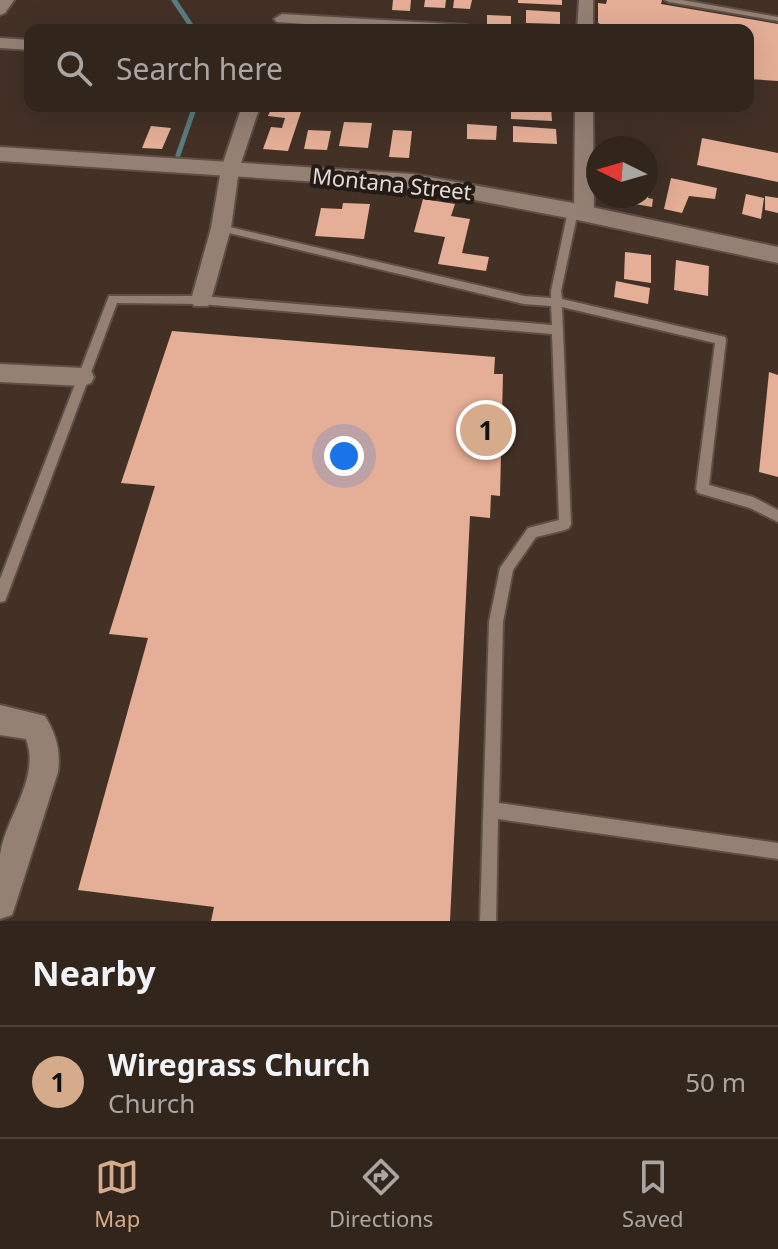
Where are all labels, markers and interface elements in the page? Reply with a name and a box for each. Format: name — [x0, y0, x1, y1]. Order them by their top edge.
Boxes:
search box — [24, 24, 754, 112]
icon: search — [52, 46, 96, 90]
text: Search here — [116, 48, 283, 89]
north arrow — [586, 136, 658, 208]
street label: Montana Street — [311, 160, 473, 206]
pin: 1 — [460, 400, 512, 460]
your location — [324, 436, 364, 476]
text: Nearby — [32, 950, 156, 996]
text: Wiregrass Church — [108, 1044, 370, 1085]
text: 1 — [51, 1064, 65, 1100]
text: 50 m — [685, 1064, 746, 1100]
text: Church — [108, 1085, 195, 1121]
tab: Map — [94, 1155, 140, 1233]
tab: Directions — [329, 1155, 433, 1233]
tab: Saved — [622, 1155, 684, 1233]

